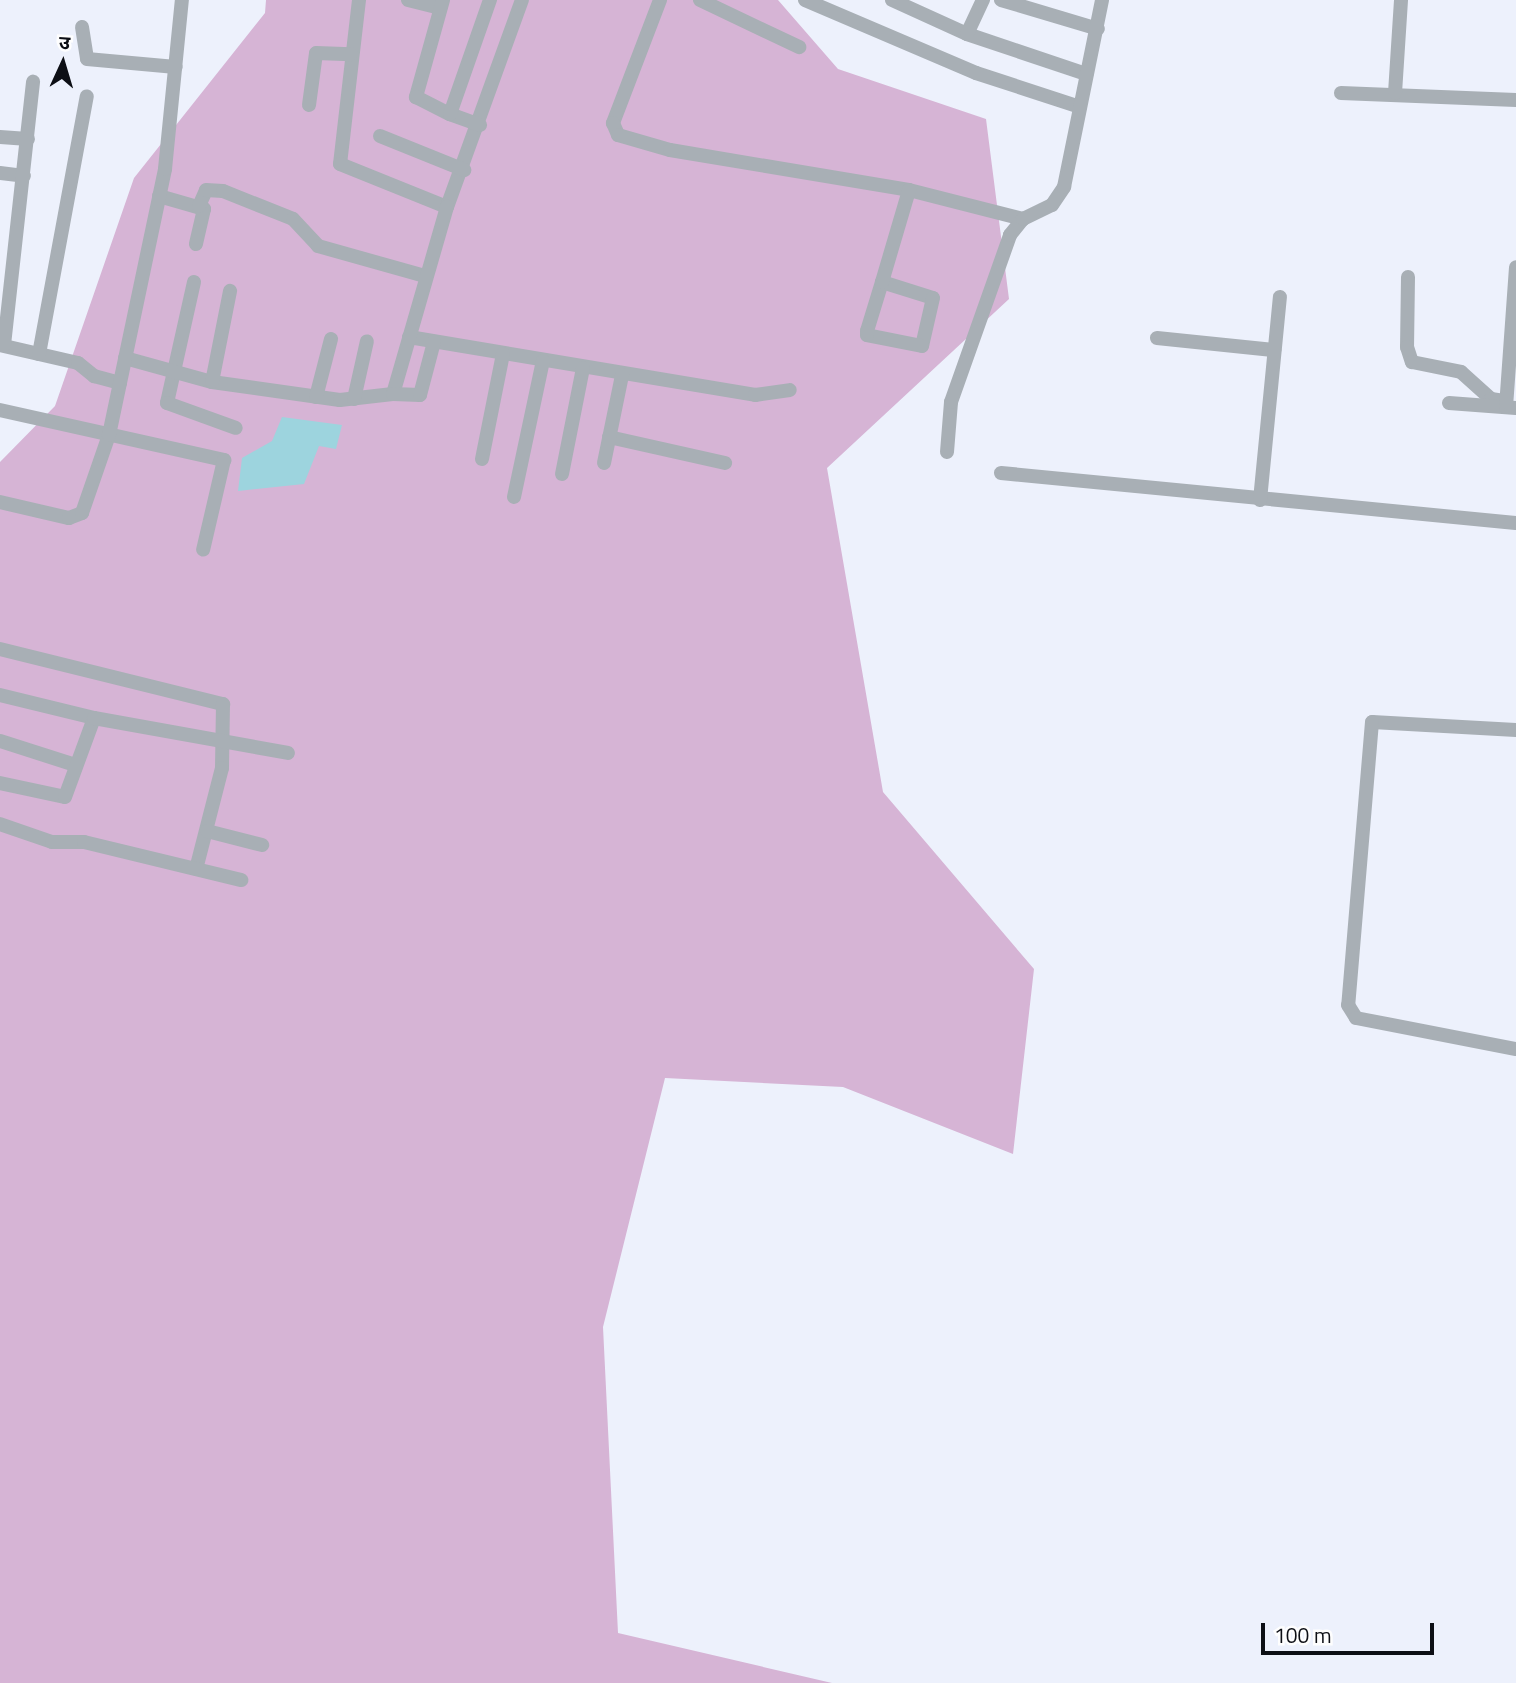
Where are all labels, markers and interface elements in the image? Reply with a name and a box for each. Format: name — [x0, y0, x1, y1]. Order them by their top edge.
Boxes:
text: उ — [58, 27, 71, 56]
north arrow — [28, 28, 98, 98]
scale bar — [1264, 1610, 1437, 1654]
text: 100 m — [1274, 1619, 1331, 1651]

